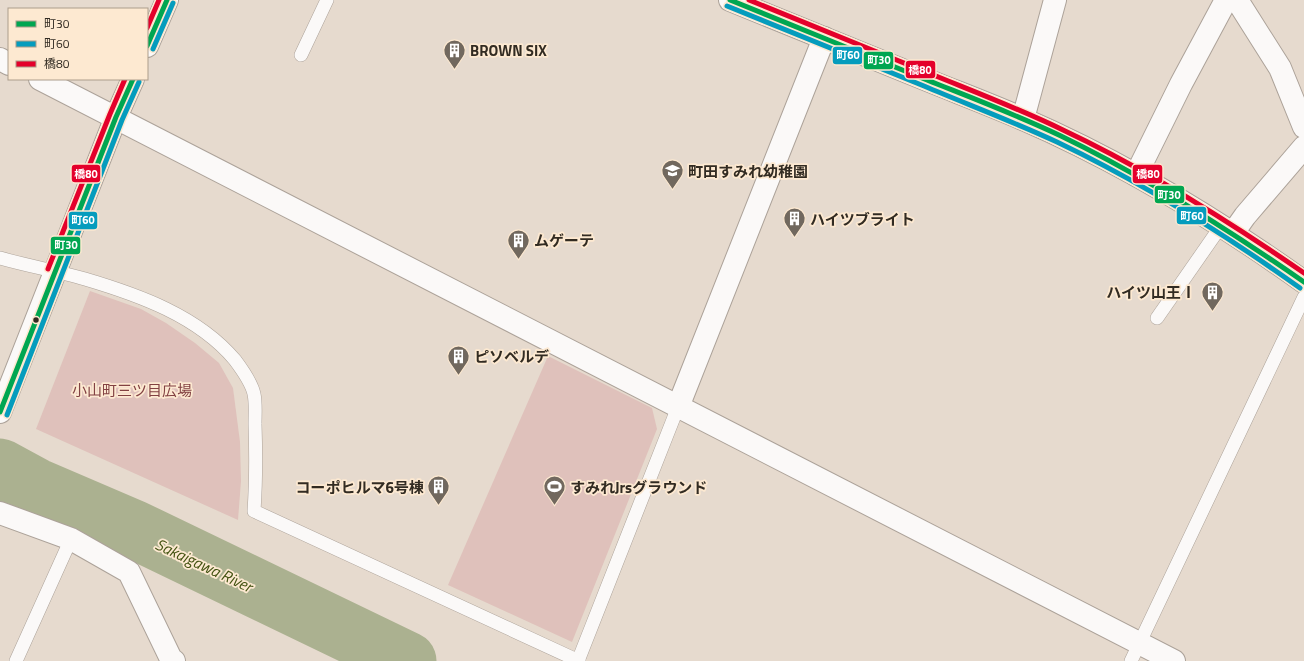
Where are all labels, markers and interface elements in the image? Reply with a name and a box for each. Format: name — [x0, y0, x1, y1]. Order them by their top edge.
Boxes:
legend — [8, 8, 148, 80]
text: 町30 — [44, 14, 70, 33]
text: 町60 — [44, 34, 70, 53]
building icon: BROWN SIX — [441, 37, 467, 70]
place label: BROWN SIX — [470, 39, 547, 62]
line badge: 町60 — [832, 46, 863, 65]
text: 町60 — [836, 47, 860, 63]
line badge: 町30 — [863, 51, 894, 70]
text: 町30 — [867, 52, 891, 68]
text: 橋80 — [44, 54, 70, 73]
line badge: 橋80 — [905, 60, 936, 79]
text: 橋80 — [908, 62, 932, 78]
school or university icon: 町田すみれ幼稚園 — [659, 158, 685, 191]
place label: 町田すみれ幼稚園 — [688, 160, 808, 183]
line badge: 橋80 — [71, 164, 101, 183]
line badge: 橋80 — [1132, 164, 1163, 184]
text: 橋80 — [74, 166, 98, 182]
text: 橋80 — [1136, 166, 1160, 182]
line badge: 町30 — [1154, 185, 1185, 204]
text: 町30 — [1157, 187, 1181, 203]
building icon: ハイツブライト — [782, 206, 808, 239]
line badge: 町60 — [1176, 206, 1207, 225]
place label: ハイツブライト — [810, 208, 915, 231]
text: 町60 — [1180, 208, 1204, 224]
line badge: 町60 — [68, 211, 98, 230]
text: 町60 — [71, 212, 95, 228]
building icon: ムゲーテ — [505, 227, 531, 260]
place label: ムゲーテ — [534, 229, 594, 252]
line badge: 町30 — [50, 236, 81, 255]
text: 町30 — [54, 237, 78, 253]
building icon: ハイツ山王Ⅰ — [1199, 279, 1225, 312]
place label: ハイツ山王Ⅰ — [1106, 281, 1196, 304]
unlabelled marker — [31, 315, 41, 325]
building icon: ピソベルデ — [445, 343, 471, 376]
place label: ピソベルデ — [474, 345, 549, 368]
park label: 小山町三ツ目広場 — [72, 379, 192, 402]
building icon: コーポヒルマ6号棟 — [426, 474, 452, 507]
sports icon: すみれJrsグラウンド — [541, 474, 567, 507]
place label: コーポヒルマ6号棟 — [296, 476, 424, 499]
place label: すみれJrsグラウンド — [570, 476, 707, 499]
water label: Sakaigawa River — [152, 532, 258, 599]

